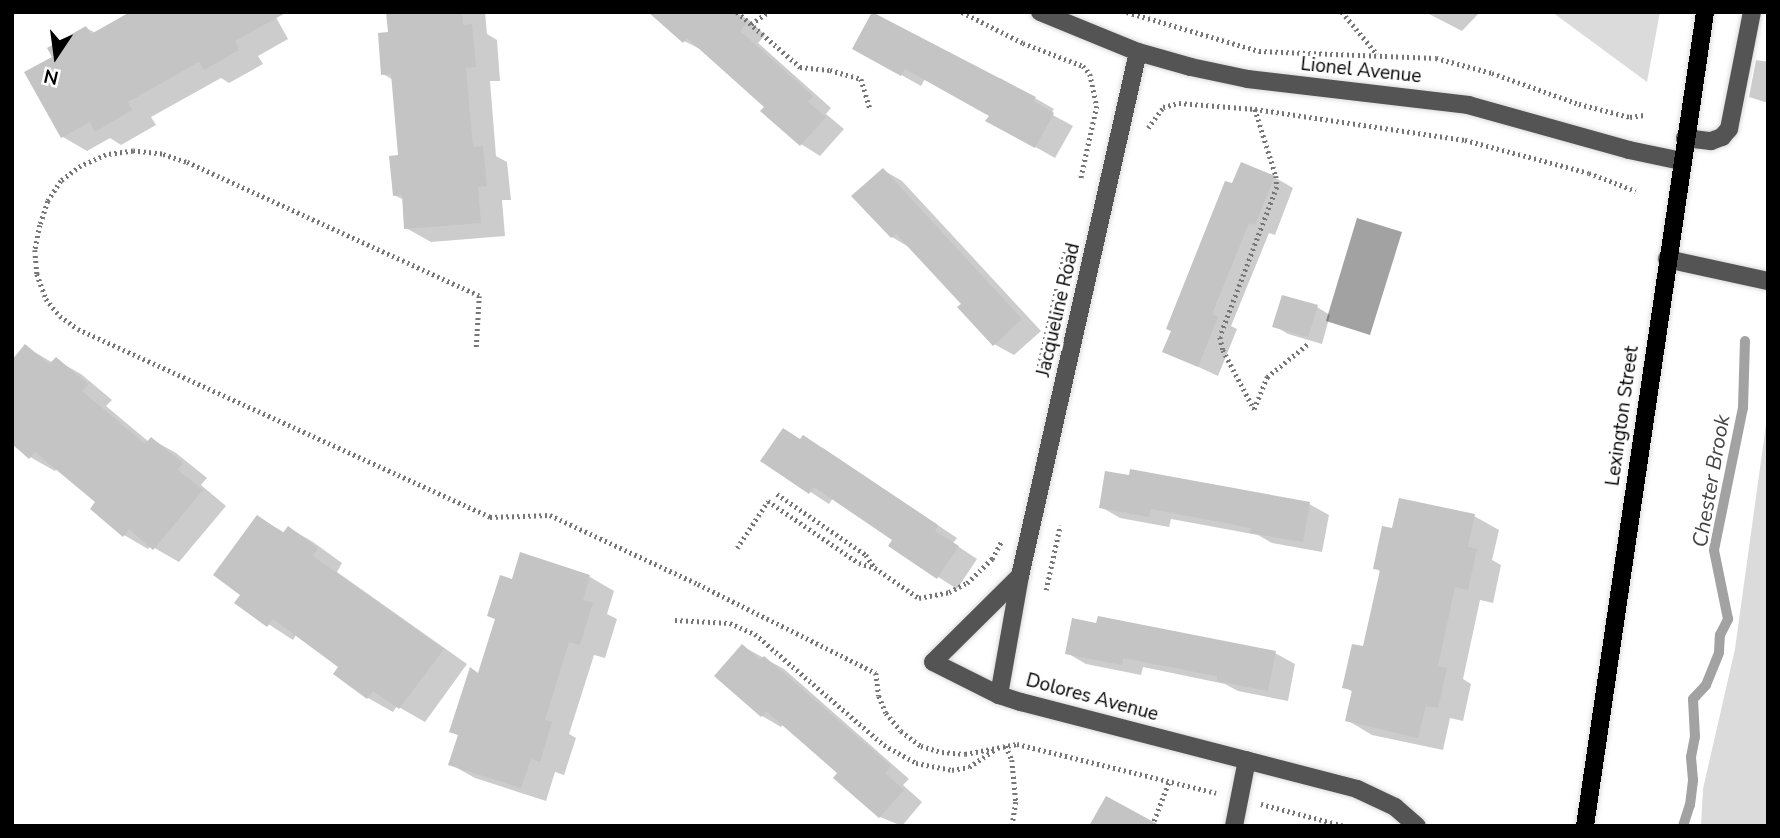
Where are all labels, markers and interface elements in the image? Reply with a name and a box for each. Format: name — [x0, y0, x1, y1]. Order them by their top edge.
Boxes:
north arrow — [21, 21, 91, 91]
street label: Lionel Avenue — [1299, 53, 1423, 89]
text: N — [41, 62, 61, 91]
street label: Jacqueline Road — [1033, 241, 1085, 379]
street label: Lexington Street — [1602, 345, 1644, 487]
water label: Chester Brook — [1687, 413, 1735, 549]
street label: Dolores Avenue — [1023, 669, 1161, 727]

